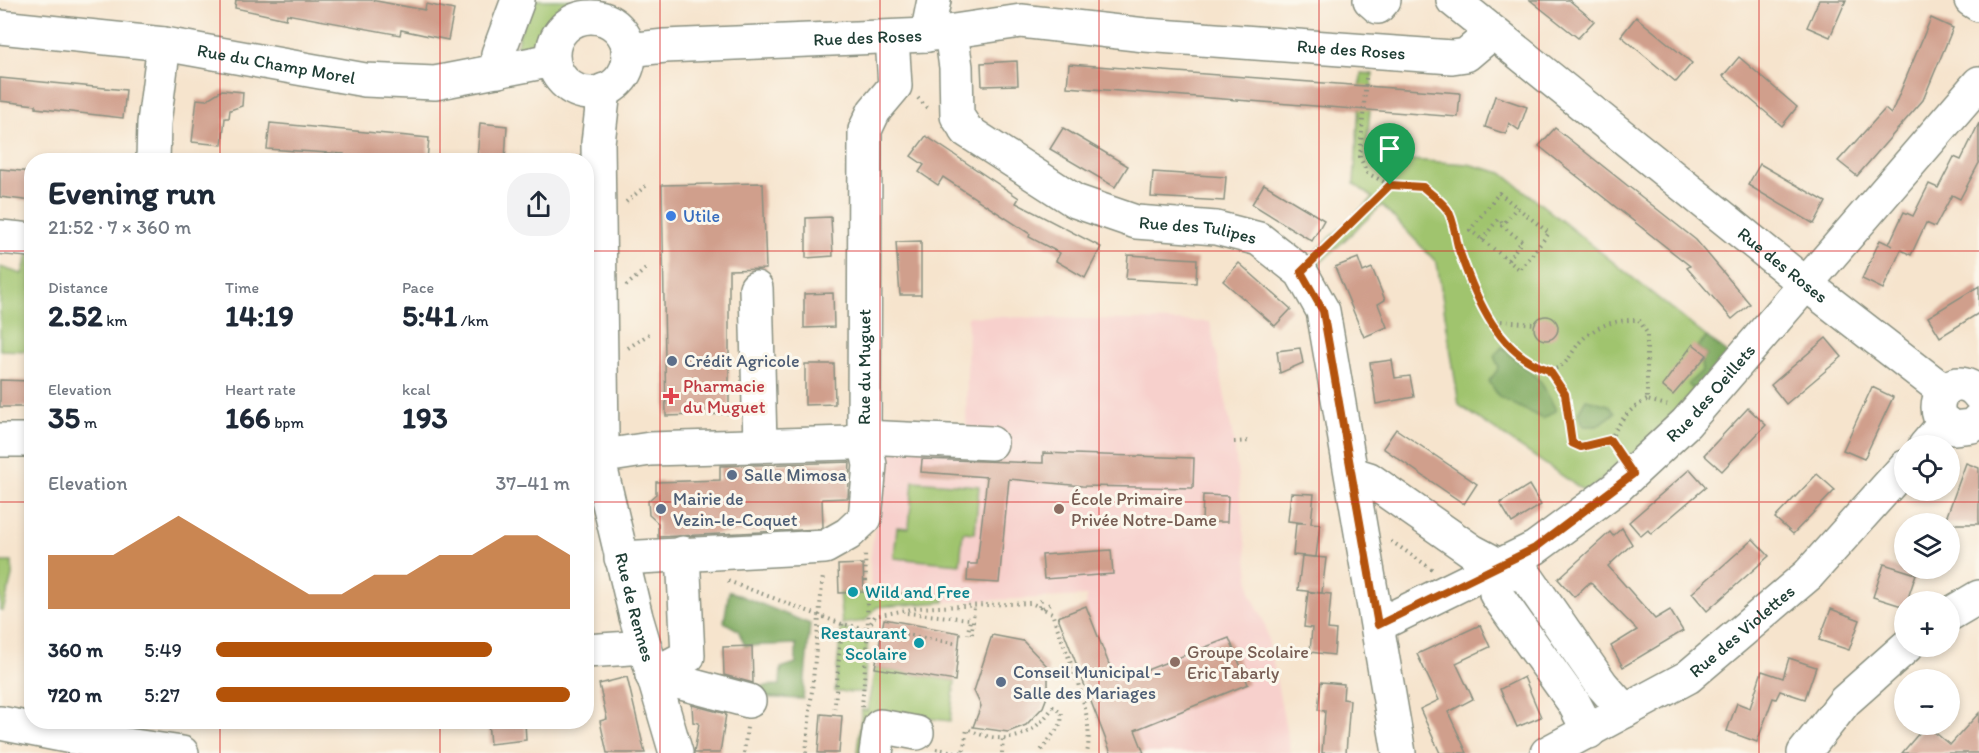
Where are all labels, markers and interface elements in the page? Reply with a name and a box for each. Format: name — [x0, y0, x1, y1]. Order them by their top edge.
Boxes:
street label: Rue des Roses — [813, 24, 922, 51]
street label: Rue des Roses — [1296, 35, 1406, 65]
street label: Rue du Champ Morel — [195, 39, 357, 89]
pin — [1364, 123, 1415, 185]
icon: arrive — [1373, 132, 1406, 165]
text: Evening run — [48, 173, 215, 212]
button: share — [507, 173, 570, 236]
place label: Utile — [683, 205, 720, 227]
marker: Utile — [664, 209, 678, 223]
street label: Rue des Tulipes — [1138, 211, 1259, 249]
text: 21:52 · 7 × 360 m — [48, 215, 191, 239]
street label: Rue des Roses — [1733, 223, 1832, 308]
text: Distance — [48, 278, 108, 297]
text: Time — [225, 278, 259, 297]
text: Pace — [402, 278, 434, 297]
text: 2.52 — [48, 297, 103, 334]
text: 14:19 — [225, 297, 294, 334]
text: 5:41 — [402, 297, 457, 334]
street label: Rue du Muguet — [853, 309, 875, 425]
text: km — [103, 311, 127, 330]
text: /km — [457, 311, 489, 330]
street label: Rue des Oeillets — [1662, 339, 1760, 447]
place label: Crédit Agricole — [684, 350, 800, 372]
marker: Crédit Agricole — [665, 354, 679, 368]
place label: Pharmacie du Muguet — [683, 375, 766, 418]
text: Elevation — [48, 380, 112, 399]
text: Heart rate — [225, 380, 296, 399]
text: kcal — [402, 380, 430, 399]
marker: Pharmacie du Muguet — [664, 389, 678, 403]
text: 35 — [48, 399, 80, 436]
text: 166 — [225, 399, 271, 436]
text: 193 — [402, 399, 448, 436]
text: m — [80, 413, 97, 432]
text: bpm — [271, 413, 304, 432]
map controls — [1894, 435, 1960, 735]
button: locate — [1894, 435, 1960, 501]
place label: Salle Mimosa — [744, 464, 847, 486]
marker: Salle Mimosa — [725, 468, 739, 482]
text: Elevation — [48, 471, 127, 495]
text: 37–41 m — [495, 471, 570, 495]
place label: Mairie de Vezin-le-Coquet — [673, 488, 798, 531]
place label: École Primaire Privée Notre-Dame — [1071, 488, 1217, 531]
marker: Mairie de Vezin-le-Coquet — [654, 502, 668, 516]
marker: École Primaire Privée Notre-Dame — [1052, 502, 1066, 516]
button: layers — [1894, 513, 1960, 579]
street label: Rue de Rennes — [610, 550, 660, 664]
street label: Rue des Violettes — [1685, 580, 1799, 682]
place label: Wild and Free — [865, 581, 970, 603]
marker: Wild and Free — [846, 585, 860, 599]
button: + — [1894, 591, 1960, 657]
place label: Restaurant Scolaire — [821, 622, 907, 665]
marker: Restaurant Scolaire — [912, 636, 926, 650]
text: 360 m — [48, 638, 103, 662]
text: 5:49 — [144, 638, 182, 662]
place label: Groupe Scolaire Eric Tabarly — [1187, 641, 1309, 684]
marker: Groupe Scolaire Eric Tabarly — [1168, 655, 1182, 669]
place label: Conseil Municipal - Salle des Mariages — [1013, 661, 1161, 704]
button: − — [1894, 669, 1960, 735]
marker: Conseil Municipal - Salle des Mariages — [994, 675, 1008, 689]
text: 720 m — [48, 683, 102, 707]
text: 5:27 — [144, 683, 180, 707]

